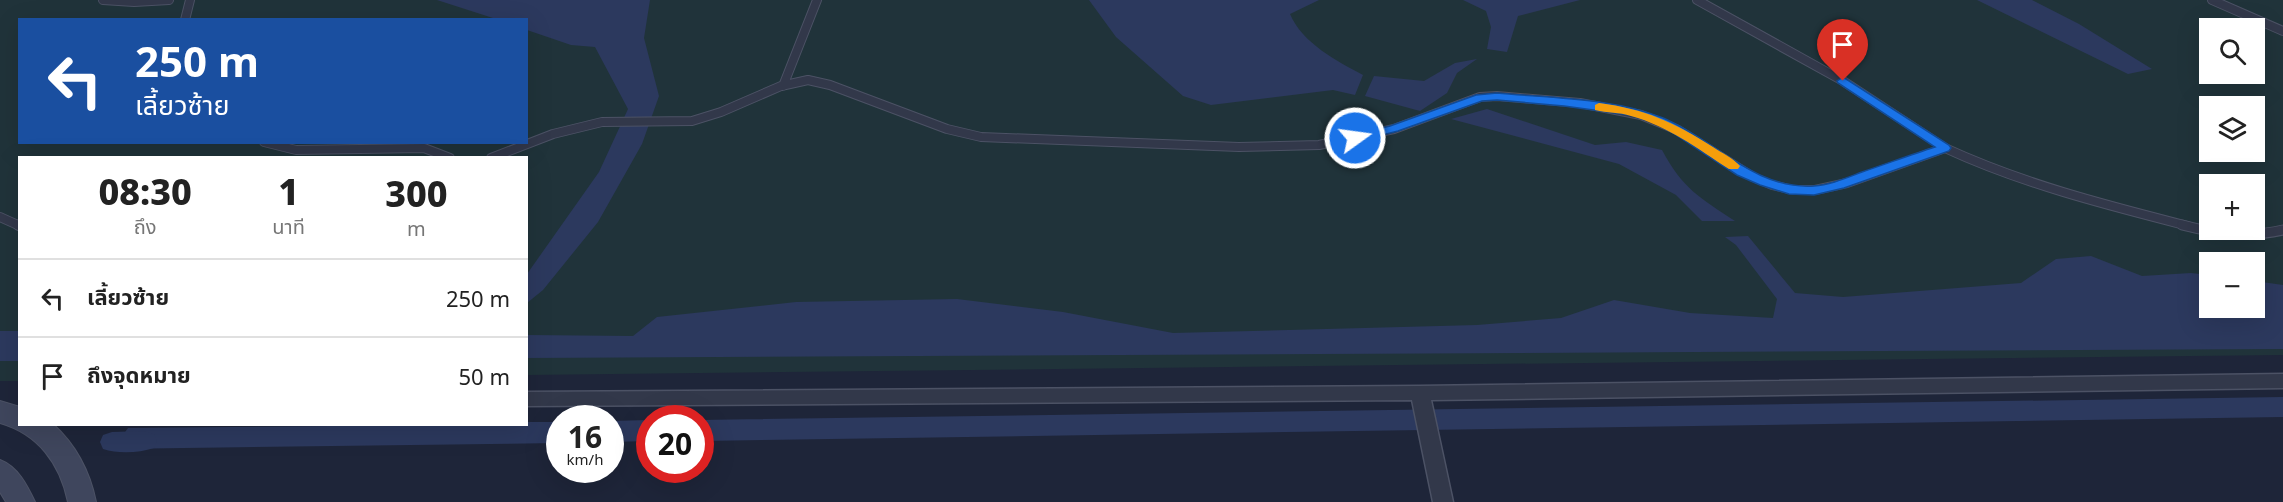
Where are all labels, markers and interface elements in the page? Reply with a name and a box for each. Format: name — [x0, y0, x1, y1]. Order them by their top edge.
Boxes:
map controls — [2199, 18, 2265, 318]
button: search — [2199, 18, 2265, 84]
pin — [1817, 19, 1868, 81]
icon: arrive — [1826, 28, 1859, 61]
text: 250 m — [135, 32, 259, 89]
icon: left — [36, 42, 114, 120]
text: เลี้ยวซ้าย — [135, 86, 229, 123]
button: layers — [2199, 96, 2265, 162]
position arrow — [1323, 106, 1387, 170]
text: 08:30 — [98, 167, 192, 216]
text: 1 — [278, 167, 299, 216]
text: 300 — [385, 169, 448, 218]
button: + — [2199, 174, 2265, 240]
text: ถึง — [134, 213, 157, 240]
text: นาที — [272, 213, 305, 240]
text: m — [407, 215, 426, 242]
button: − — [2199, 252, 2265, 318]
text: เลี้ยวซ้าย — [87, 281, 169, 311]
icon: left — [36, 282, 69, 315]
text: 250 m — [446, 283, 510, 313]
text: ถึงจุดหมาย — [87, 359, 191, 389]
icon: arrive — [36, 360, 69, 393]
text: 50 m — [459, 361, 510, 391]
speed limit sign: 20 — [636, 405, 714, 483]
text: 16 — [568, 416, 602, 457]
text: km/h — [567, 449, 603, 469]

